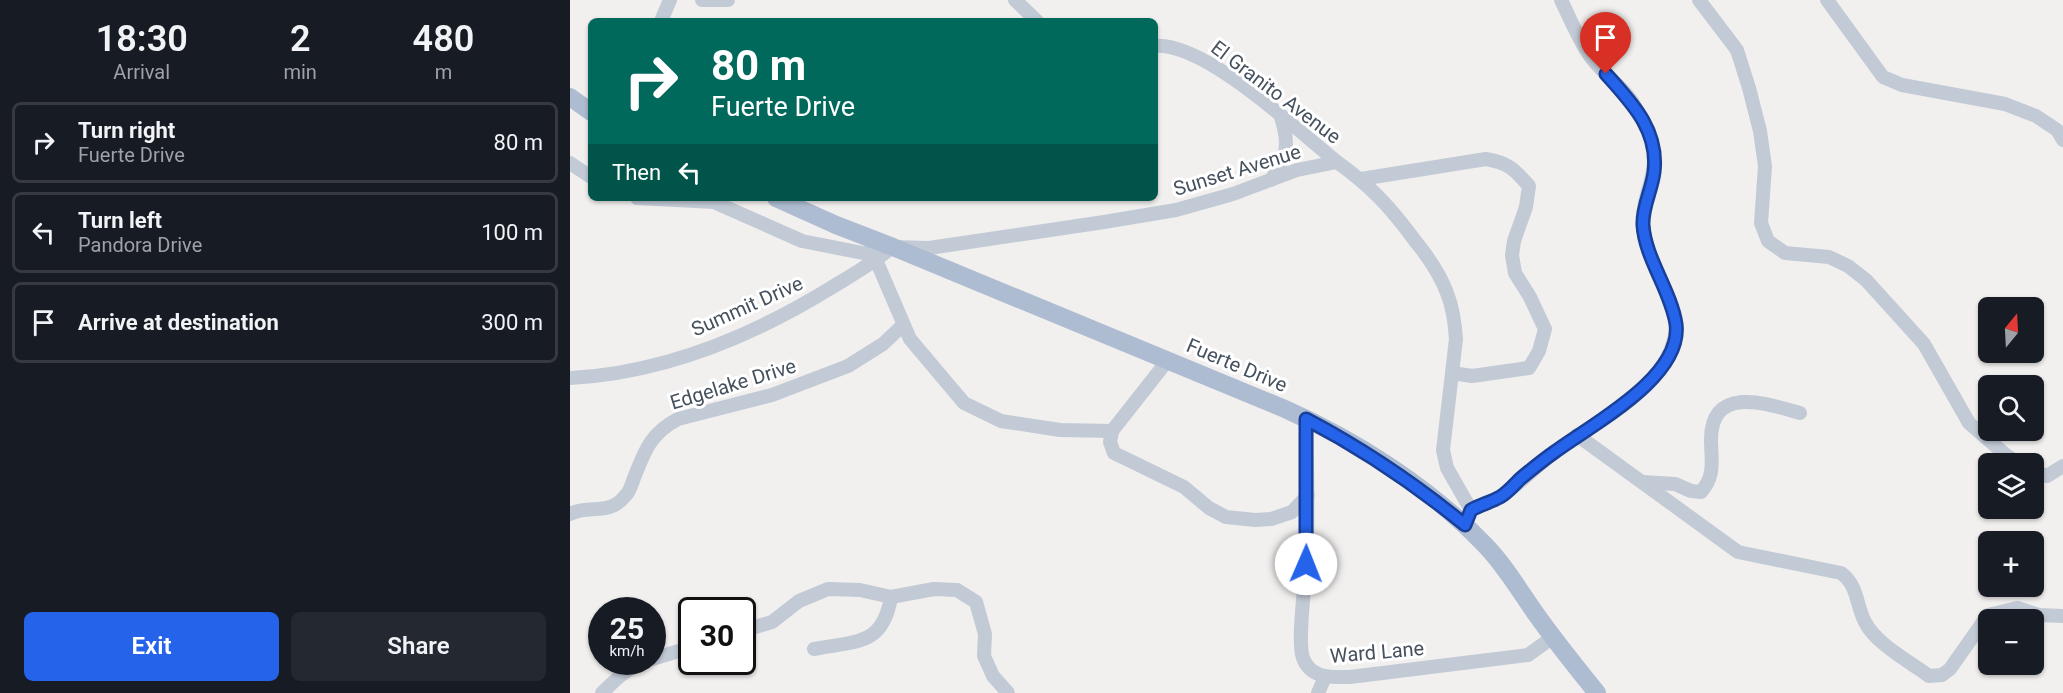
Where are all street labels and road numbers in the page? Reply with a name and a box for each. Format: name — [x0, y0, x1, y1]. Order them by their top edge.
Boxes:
street label: El Granito Avenue — [1206, 35, 1346, 149]
street label: Sunset Avenue — [1170, 139, 1304, 201]
street label: Summit Drive — [688, 271, 806, 341]
street label: Fuerte Drive — [1183, 333, 1291, 397]
street label: Edgelake Drive — [667, 353, 799, 415]
street label: Ward Lane — [1329, 636, 1425, 668]

